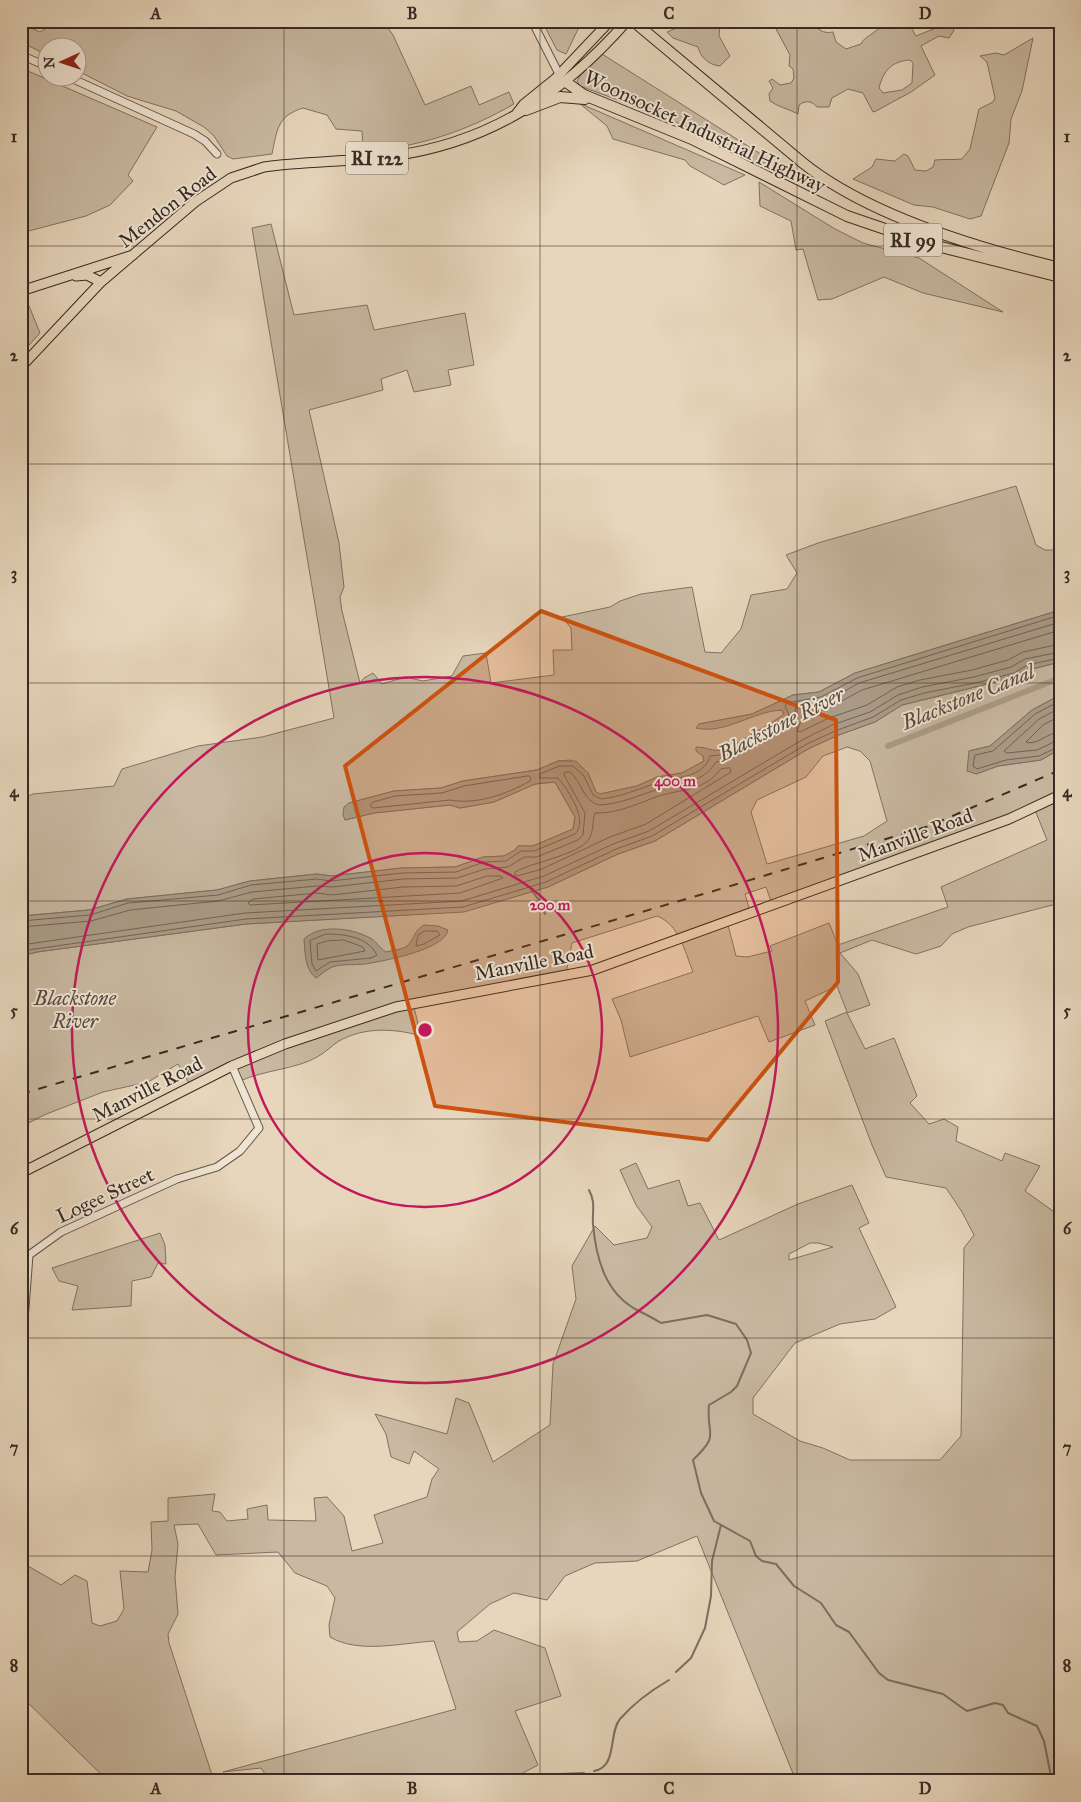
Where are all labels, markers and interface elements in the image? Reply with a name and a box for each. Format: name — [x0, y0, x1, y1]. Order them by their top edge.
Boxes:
text: A — [150, 4, 162, 23]
text: B — [407, 4, 417, 23]
text: C — [664, 4, 675, 23]
text: D — [919, 4, 932, 23]
north arrow — [38, 38, 88, 88]
text: N — [41, 56, 58, 69]
street label: Woonsocket Industrial Highway — [580, 64, 830, 199]
text: 1 — [11, 127, 18, 146]
text: 1 — [1064, 127, 1071, 146]
road number: RI 122 — [346, 142, 408, 174]
street label: Mendon Road — [113, 161, 221, 253]
road number: RI 99 — [884, 224, 942, 256]
text: 2 — [10, 346, 19, 365]
text: 2 — [1063, 346, 1072, 365]
text: 3 — [11, 564, 17, 584]
text: 3 — [1064, 564, 1070, 584]
water label: Blackstone Canal — [897, 658, 1040, 736]
water label: Blackstone River — [713, 680, 850, 767]
text: 400 m — [654, 772, 696, 791]
text: 4 — [10, 782, 20, 802]
text: 4 — [1063, 782, 1073, 802]
street label: Manville Road — [854, 803, 976, 867]
text: 200 m — [530, 896, 571, 914]
street label: Manville Road — [472, 939, 596, 985]
park label: Blackstone River — [33, 986, 117, 1033]
text: 5 — [10, 1001, 18, 1020]
text: 5 — [1063, 1001, 1071, 1020]
centre of rings — [416, 1021, 434, 1039]
street label: Manville Road — [88, 1051, 206, 1127]
street label: Logee Street — [52, 1162, 158, 1229]
text: 6 — [10, 1219, 19, 1238]
text: 6 — [1063, 1219, 1072, 1238]
text: 7 — [10, 1438, 19, 1457]
text: 7 — [1063, 1438, 1072, 1457]
text: 8 — [10, 1656, 18, 1675]
text: 8 — [1063, 1656, 1071, 1675]
text: A — [150, 1779, 162, 1798]
text: B — [407, 1779, 417, 1798]
text: C — [664, 1779, 675, 1798]
text: D — [919, 1779, 932, 1798]

